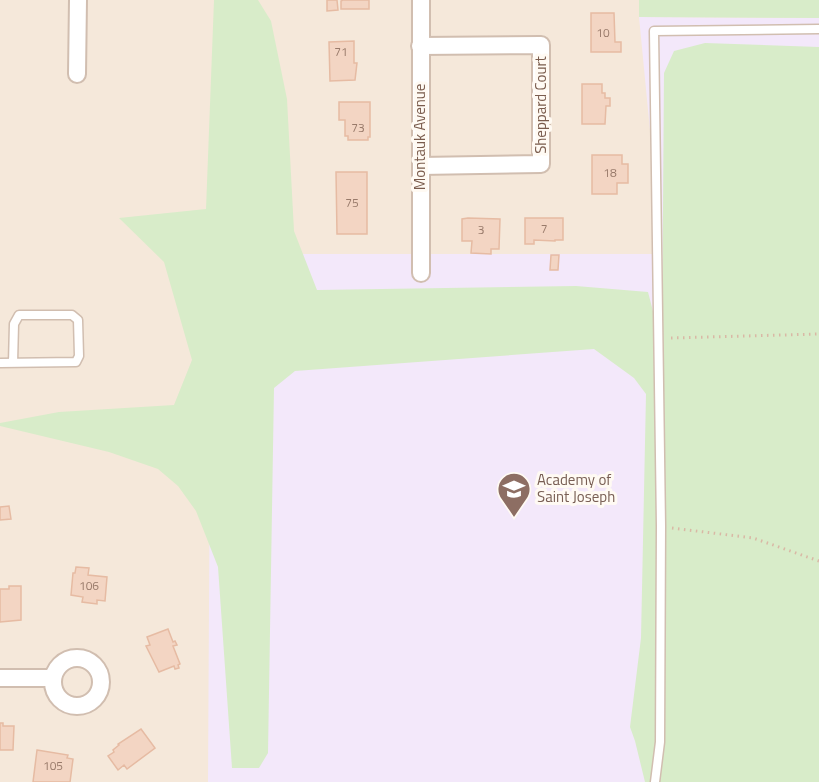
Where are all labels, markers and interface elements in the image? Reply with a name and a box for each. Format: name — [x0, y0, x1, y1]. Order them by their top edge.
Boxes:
house number: 10 — [596, 23, 610, 42]
house number: 71 — [334, 42, 348, 61]
street label: Sheppard Court — [529, 55, 552, 154]
street label: Montauk Avenue — [408, 84, 431, 190]
house number: 73 — [351, 118, 365, 137]
house number: 18 — [603, 163, 617, 182]
house number: 75 — [345, 193, 359, 212]
house number: 7 — [541, 219, 547, 238]
house number: 3 — [478, 220, 484, 239]
place label: Academy of Saint Joseph — [537, 468, 615, 508]
school or university icon: Academy of Saint Joseph — [496, 471, 532, 518]
house number: 106 — [79, 576, 99, 595]
house number: 105 — [43, 756, 63, 775]

